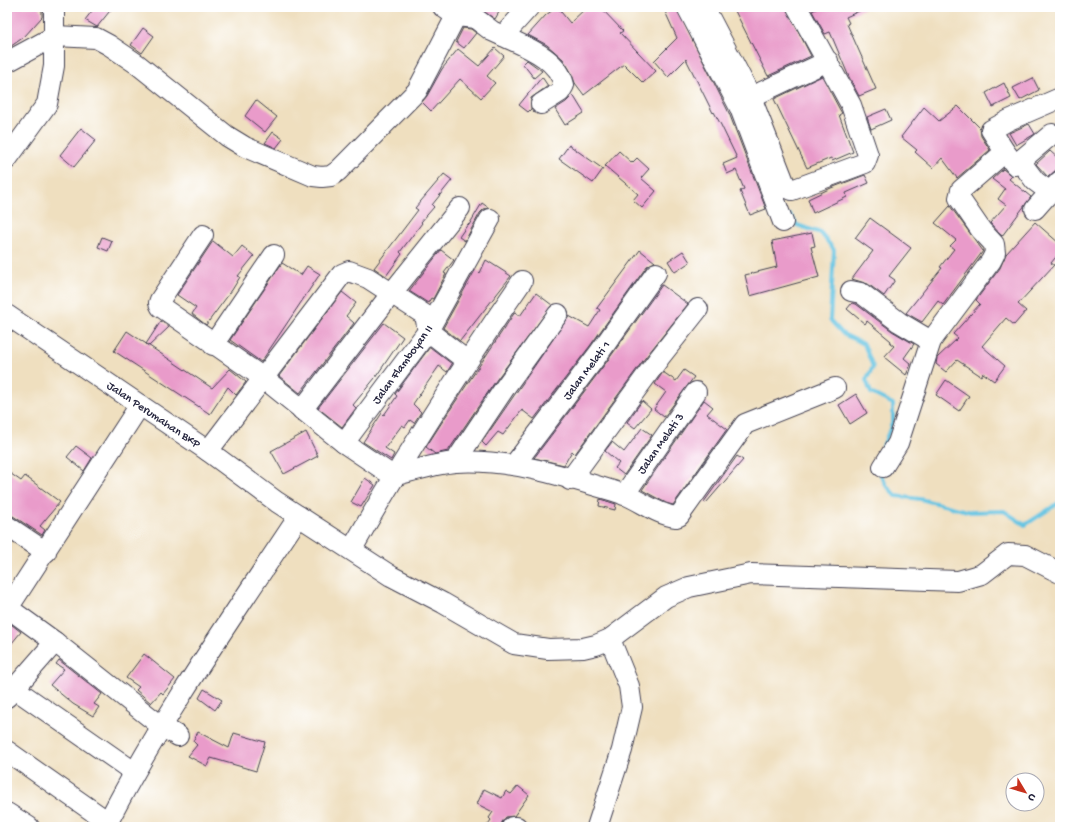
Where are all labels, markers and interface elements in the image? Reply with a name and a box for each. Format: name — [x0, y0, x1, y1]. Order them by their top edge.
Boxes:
street label: Jalan Flamboyan II — [370, 323, 437, 407]
street label: Jalan Melati 1 — [561, 339, 614, 403]
street label: Jalan Perumahan BKP — [103, 379, 203, 452]
street label: Jalan Melati 3 — [635, 411, 688, 477]
north arrow — [1005, 772, 1045, 812]
text: U — [1024, 791, 1038, 804]

